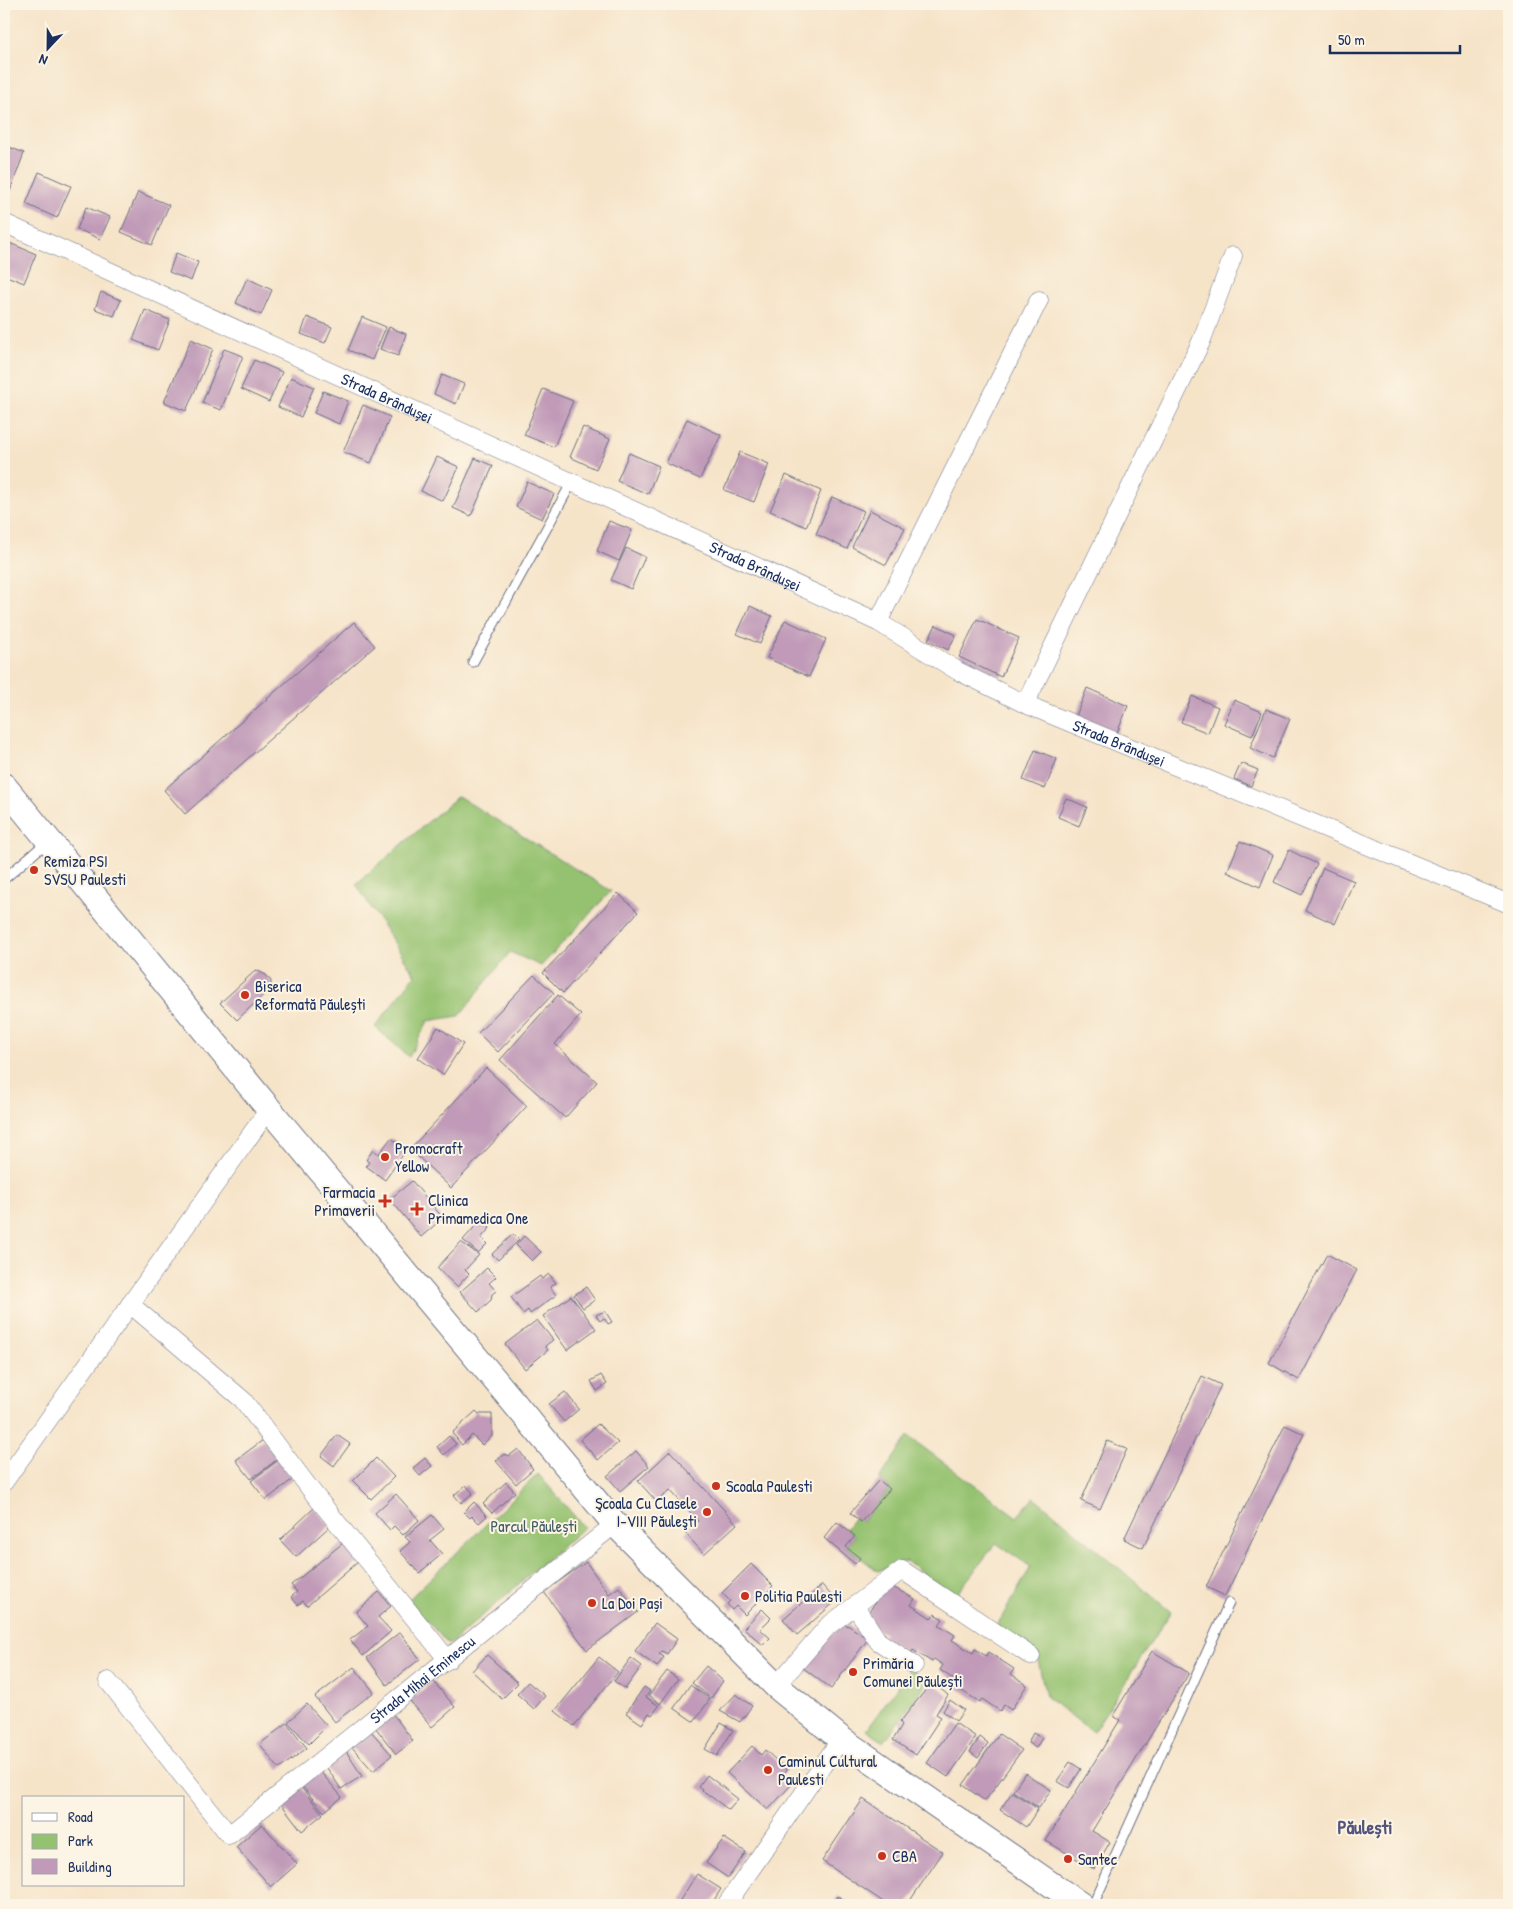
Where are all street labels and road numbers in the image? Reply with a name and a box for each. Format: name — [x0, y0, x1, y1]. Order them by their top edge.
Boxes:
street label: Strada Brândușei — [338, 367, 436, 428]
street label: Strada Brândușei — [706, 536, 805, 596]
street label: Strada Brândușei — [1069, 714, 1169, 772]
street label: Strada Mihai Eminescu — [365, 1630, 480, 1728]

